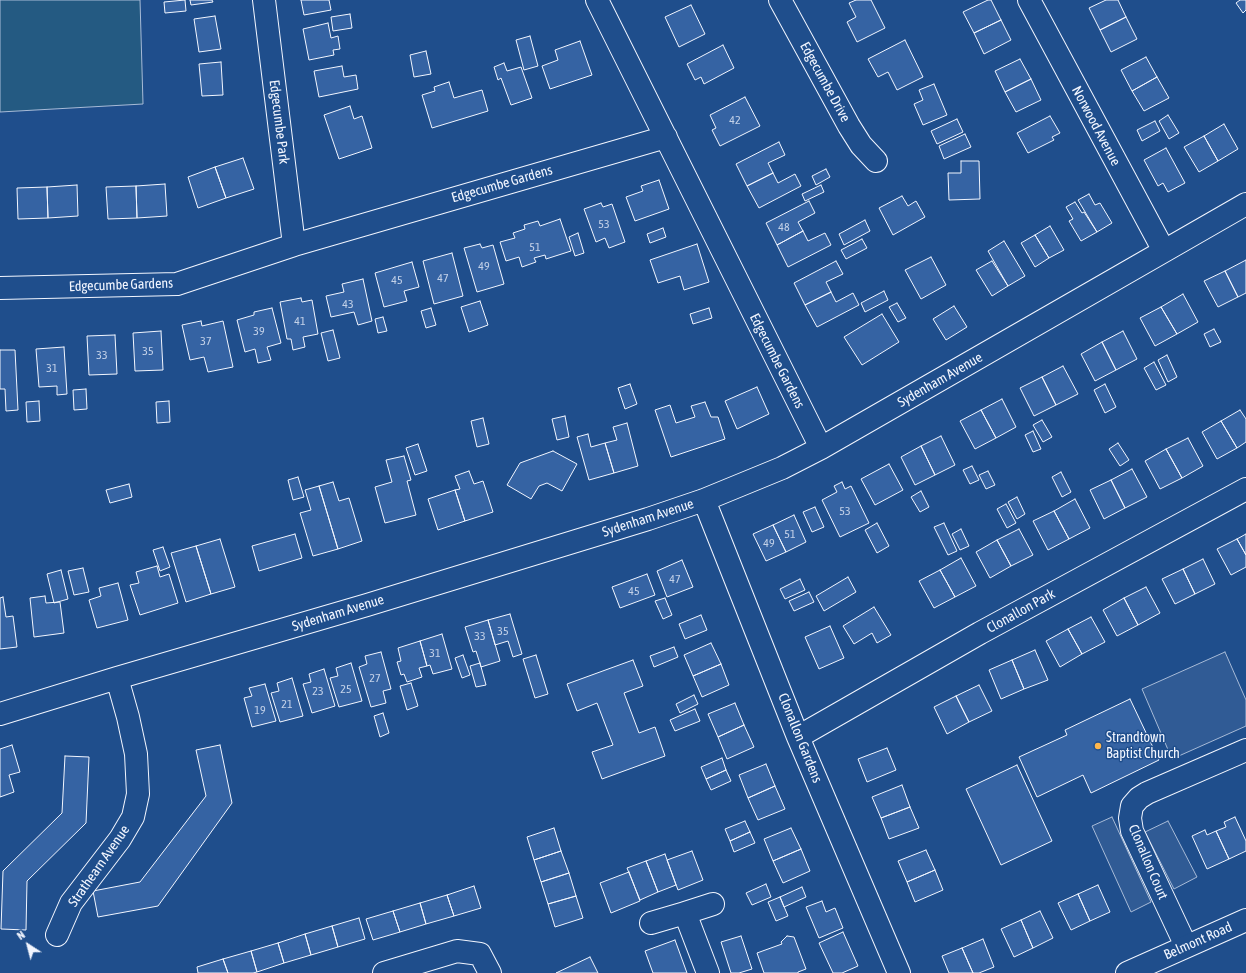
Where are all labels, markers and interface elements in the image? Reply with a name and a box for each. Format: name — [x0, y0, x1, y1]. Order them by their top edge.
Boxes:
street label: Edgecumbe Drive — [796, 39, 854, 125]
street label: Edgecumbe Park — [265, 79, 293, 165]
street label: Norwood Avenue — [1068, 83, 1124, 169]
house number: 42 — [729, 113, 741, 127]
street label: Edgecumbe Gardens — [450, 162, 554, 206]
house number: 53 — [598, 217, 610, 231]
house number: 48 — [778, 220, 790, 234]
house number: 51 — [529, 240, 541, 254]
house number: 49 — [478, 259, 490, 273]
house number: 47 — [437, 271, 449, 285]
house number: 45 — [391, 273, 403, 287]
street label: Edgecumbe Gardens — [69, 275, 173, 295]
house number: 43 — [342, 297, 354, 311]
street label: Edgecumbe Gardens — [746, 311, 808, 411]
house number: 41 — [294, 314, 306, 328]
house number: 39 — [253, 324, 265, 338]
house number: 37 — [200, 334, 212, 348]
house number: 35 — [142, 344, 154, 358]
house number: 33 — [96, 348, 108, 362]
street label: Sydenham Avenue — [895, 349, 985, 411]
house number: 31 — [46, 361, 58, 375]
street label: Sydenham Avenue — [600, 495, 696, 541]
house number: 53 — [839, 504, 851, 518]
house number: 51 — [784, 527, 796, 541]
house number: 49 — [763, 536, 775, 550]
house number: 47 — [669, 572, 681, 586]
house number: 45 — [628, 584, 640, 598]
street label: Clonallon Park — [984, 585, 1058, 637]
street label: Sydenham Avenue — [290, 591, 386, 635]
house number: 35 — [497, 624, 509, 638]
house number: 33 — [474, 629, 486, 643]
house number: 31 — [429, 646, 441, 660]
house number: 27 — [369, 671, 381, 685]
house number: 25 — [340, 682, 352, 696]
house number: 23 — [312, 684, 324, 698]
street label: Clonallon Gardens — [774, 691, 826, 785]
house number: 21 — [281, 697, 293, 711]
house number: 19 — [254, 703, 266, 717]
place label: Strandtown Baptist Church — [1106, 730, 1180, 762]
marker: Strandtown Baptist Church — [1093, 741, 1103, 751]
street label: Strathearn Avenue — [65, 822, 133, 910]
street label: Clonallon Court — [1125, 822, 1171, 902]
street label: Belmont Road — [1161, 919, 1235, 963]
north arrow — [8, 925, 48, 965]
text: N — [15, 929, 27, 942]

